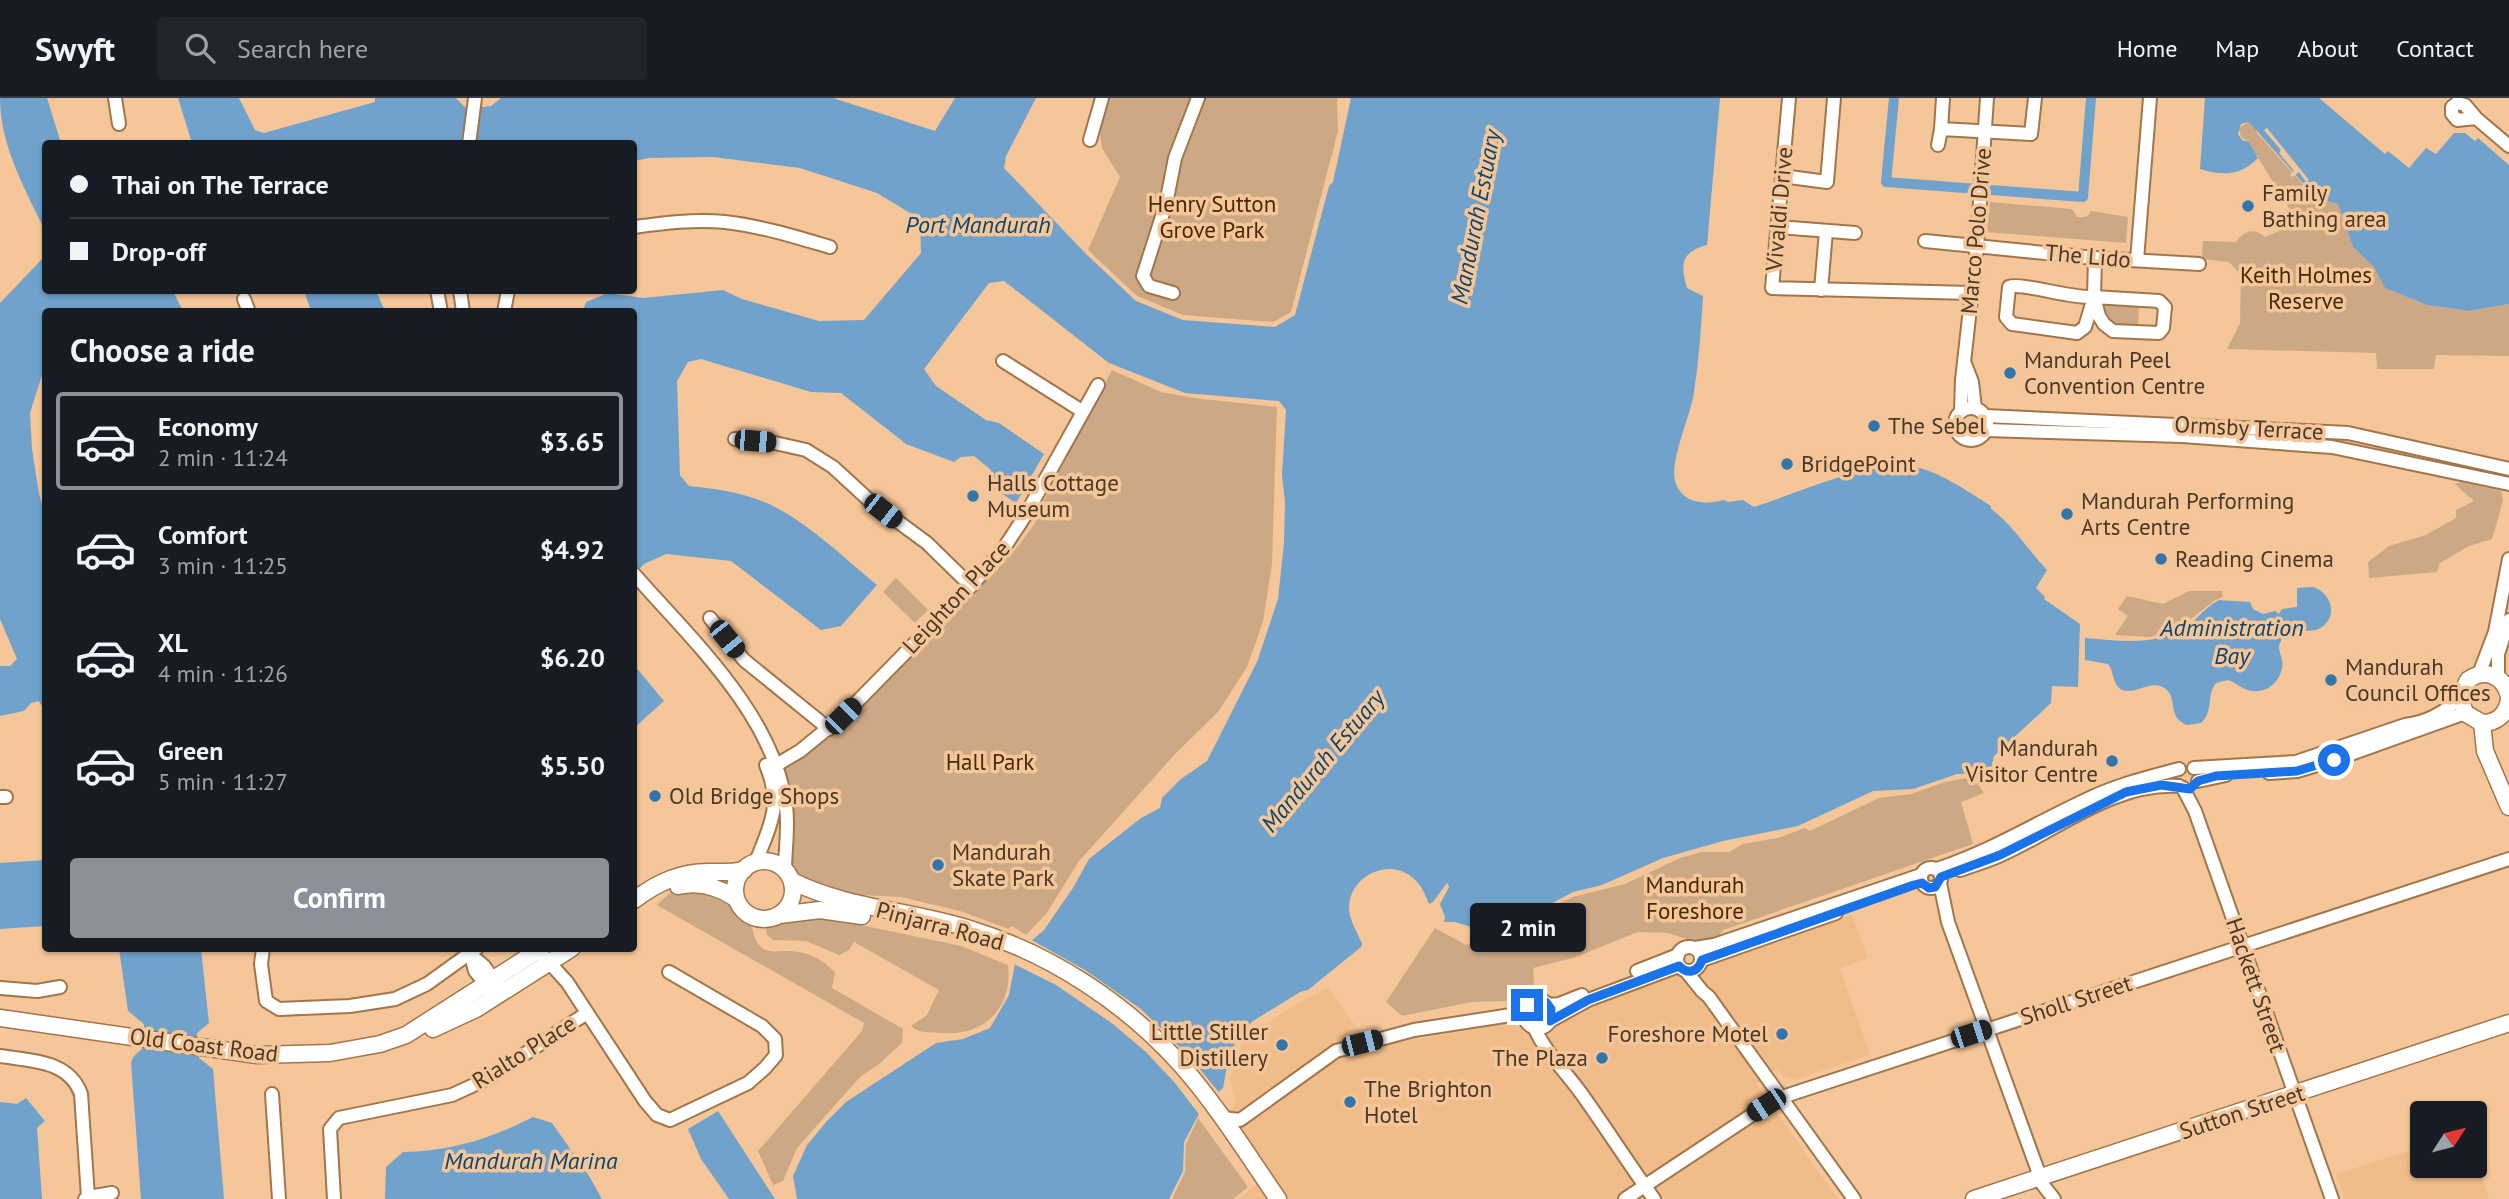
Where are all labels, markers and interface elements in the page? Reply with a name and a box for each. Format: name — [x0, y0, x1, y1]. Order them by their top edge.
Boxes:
search box — [157, 17, 647, 80]
text: Swyft — [35, 27, 115, 70]
icon: search — [181, 29, 219, 67]
text: Search here — [237, 32, 368, 65]
text: Home — [2117, 33, 2177, 64]
text: Map — [2215, 33, 2259, 64]
text: About — [2297, 33, 2358, 64]
text: Contact — [2396, 33, 2474, 64]
water label: Mandurah Estuary — [1443, 126, 1508, 307]
street label: Vivaldi Drive — [1759, 146, 1798, 273]
street label: Marco Polo Drive — [1954, 147, 1997, 315]
text: Thai on The Terrace — [112, 168, 329, 201]
place label: Family Bathing area — [2262, 178, 2387, 233]
park label: Henry Sutton Grove Park — [1148, 189, 1276, 244]
marker: Family Bathing area — [2240, 198, 2256, 214]
water label: Port Mandurah — [905, 209, 1051, 240]
text: Drop-off — [112, 235, 206, 268]
street label: The Lido — [2044, 237, 2132, 274]
park label: Keith Holmes Reserve — [2240, 260, 2372, 315]
text: Choose a ride — [70, 329, 255, 371]
place label: Mandurah Peel Convention Centre — [2024, 345, 2205, 400]
marker: Mandurah Peel Convention Centre — [2002, 365, 2018, 381]
street label: Ormsby Terrace — [2174, 409, 2324, 446]
icon: car — [74, 410, 137, 473]
text: Economy — [158, 410, 258, 443]
place label: The Sebel — [1888, 411, 1986, 440]
marker: The Sebel — [1866, 418, 1882, 434]
text: $3.65 — [540, 425, 605, 458]
car — [734, 429, 777, 453]
text: 2 min · 11:24 — [158, 443, 288, 472]
place label: BridgePoint — [1801, 449, 1916, 478]
marker: BridgePoint — [1779, 456, 1795, 472]
place label: Halls Cottage Museum — [987, 468, 1119, 523]
place label: Mandurah Performing Arts Centre — [2081, 486, 2294, 541]
marker: Halls Cottage Museum — [965, 488, 981, 504]
car — [860, 490, 907, 532]
marker: Mandurah Performing Arts Centre — [2059, 506, 2075, 522]
icon: car — [74, 518, 137, 581]
text: Comfort — [158, 518, 248, 551]
text: $4.92 — [540, 533, 605, 566]
street label: Leighton Place — [896, 534, 1015, 659]
place label: Reading Cinema — [2175, 544, 2334, 573]
text: 3 min · 11:25 — [158, 551, 288, 580]
marker: Reading Cinema — [2153, 551, 2169, 567]
water label: Administration Bay — [2159, 612, 2304, 671]
car — [706, 616, 749, 662]
icon: car — [74, 626, 137, 689]
text: XL — [158, 626, 188, 659]
text: $6.20 — [540, 641, 605, 674]
place label: Mandurah Council Offices — [2345, 652, 2491, 707]
text: 4 min · 11:26 — [158, 659, 288, 688]
marker: Mandurah Council Offices — [2323, 672, 2339, 688]
water label: Mandurah Estuary — [1254, 682, 1392, 838]
car — [821, 694, 866, 738]
place label: Mandurah Visitor Centre — [1964, 733, 2098, 788]
icon: car — [74, 734, 137, 797]
text: Green — [158, 734, 223, 767]
route start — [2318, 744, 2350, 776]
park label: Hall Park — [946, 747, 1034, 776]
text: $5.50 — [540, 749, 605, 782]
marker: Mandurah Visitor Centre — [2104, 753, 2120, 769]
text: 5 min · 11:27 — [158, 767, 288, 796]
place label: Old Bridge Shops — [669, 781, 839, 810]
marker: Old Bridge Shops — [647, 788, 663, 804]
place label: Mandurah Skate Park — [952, 837, 1054, 892]
marker: Mandurah Skate Park — [930, 857, 946, 873]
button: Confirm — [70, 858, 609, 938]
park label: Mandurah Foreshore — [1646, 870, 1744, 925]
street label: Pinjarra Road — [873, 895, 1007, 956]
callout: 2 min — [1469, 904, 1585, 953]
text: 2 min — [1500, 913, 1556, 942]
street label: Hackett Street — [2220, 914, 2293, 1056]
street label: Sholl Street — [2016, 968, 2135, 1031]
route end — [1511, 989, 1543, 1021]
street label: Rialto Place — [467, 1008, 581, 1095]
place label: Little Stiller Distillery — [1151, 1017, 1268, 1072]
car — [1948, 1018, 1995, 1050]
place label: Foreshore Motel — [1608, 1019, 1768, 1048]
street label: Old Coast Road — [128, 1021, 280, 1068]
marker: Foreshore Motel — [1774, 1026, 1790, 1042]
car — [1340, 1028, 1385, 1058]
marker: Little Stiller Distillery — [1274, 1037, 1290, 1053]
place label: The Plaza — [1492, 1043, 1588, 1072]
marker: The Plaza — [1594, 1050, 1610, 1066]
place label: The Brighton Hotel — [1364, 1074, 1492, 1129]
street label: Sutton Street — [2176, 1078, 2308, 1145]
car — [1743, 1085, 1790, 1125]
marker: The Brighton Hotel — [1342, 1094, 1358, 1110]
north arrow — [2410, 1101, 2487, 1178]
map controls — [2410, 1101, 2487, 1178]
water label: Mandurah Marina — [444, 1145, 618, 1176]

